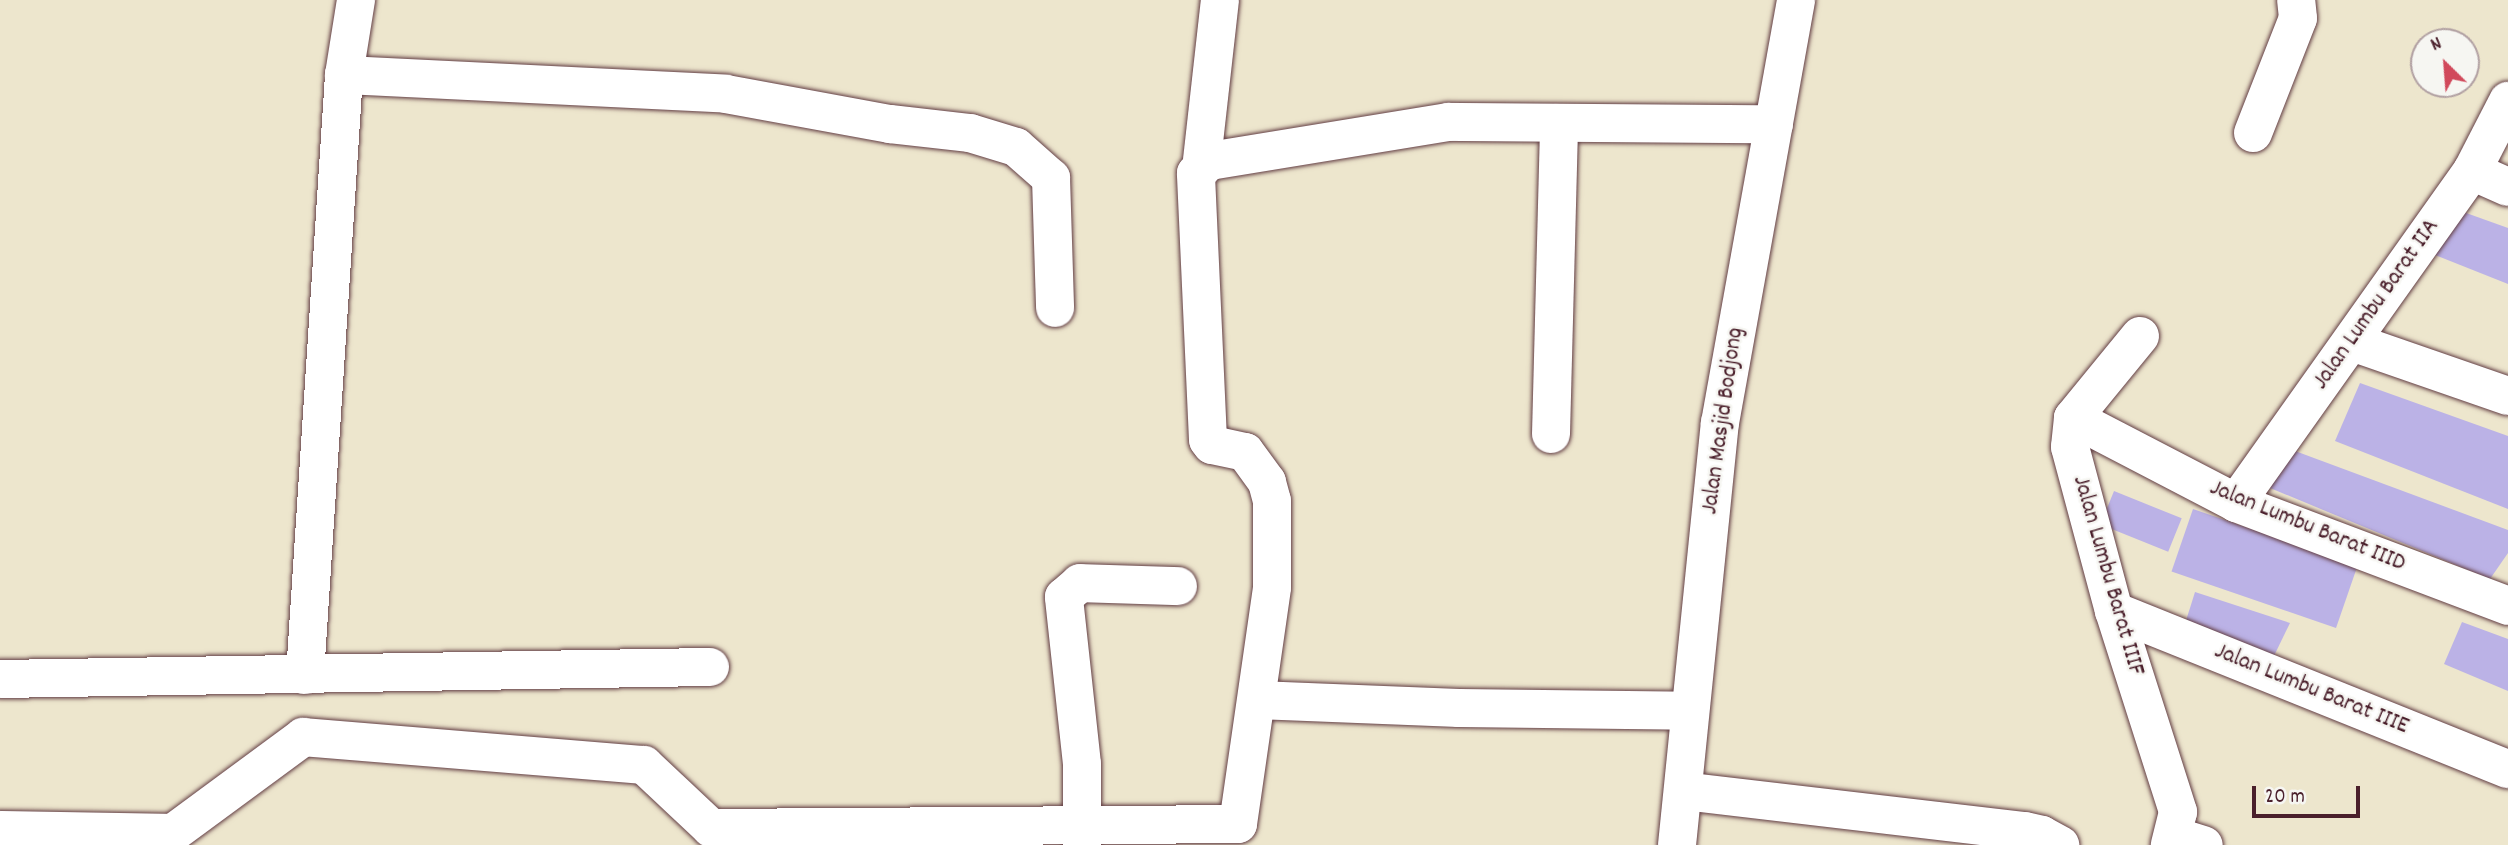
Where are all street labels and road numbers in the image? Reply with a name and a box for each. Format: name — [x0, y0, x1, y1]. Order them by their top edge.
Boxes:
street label: Jalan Lumbu Barat IIA — [2307, 214, 2447, 396]
street label: Jalan Masjid Bodjong — [1697, 326, 1751, 516]
street label: Jalan Lumbu Barat IIIF — [2065, 473, 2149, 679]
street label: Jalan Lumbu Barat IIID — [2205, 475, 2409, 579]
street label: Jalan Lumbu Barat IIIE — [2210, 638, 2412, 742]

